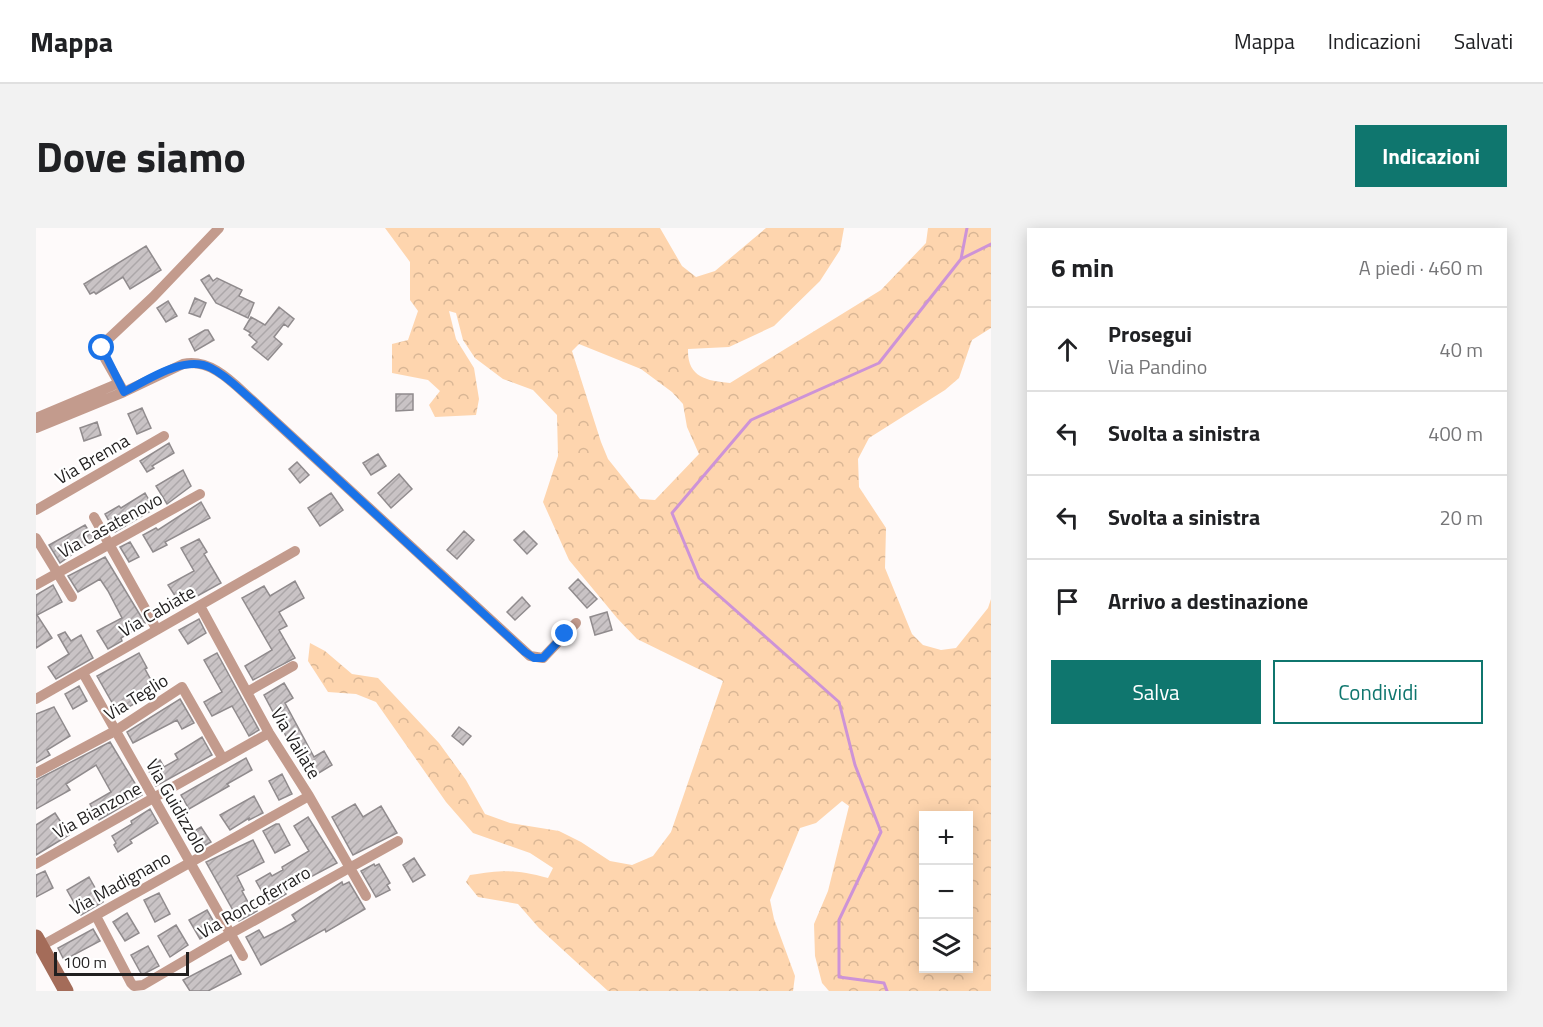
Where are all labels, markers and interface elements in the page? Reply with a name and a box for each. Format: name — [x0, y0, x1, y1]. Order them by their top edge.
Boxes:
text: Mappa — [30, 20, 113, 63]
text: Mappa — [1234, 25, 1295, 57]
text: Indicazioni — [1328, 25, 1421, 57]
text: Salvati — [1454, 25, 1513, 57]
text: Dove siamo — [36, 124, 246, 188]
button: Indicazioni — [1355, 125, 1507, 187]
text: 6 min — [1051, 248, 1114, 287]
text: A piedi · 460 m — [1359, 252, 1483, 283]
text: Prosegui — [1108, 317, 1192, 351]
icon: ahead — [1051, 333, 1084, 366]
route start — [88, 334, 114, 360]
text: 40 m — [1439, 334, 1483, 365]
text: Via Pandino — [1108, 351, 1207, 382]
text: Svolta a sinistra — [1108, 416, 1260, 450]
icon: left — [1051, 417, 1084, 450]
text: 400 m — [1428, 418, 1483, 449]
street label: Via Brenna — [50, 427, 134, 491]
street label: Via Casatenovo — [53, 485, 167, 565]
text: Svolta a sinistra — [1108, 500, 1260, 534]
icon: left — [1051, 501, 1084, 534]
text: 20 m — [1439, 502, 1483, 533]
street label: Via Cabiate — [114, 578, 200, 644]
text: Arrivo a destinazione — [1108, 584, 1308, 618]
icon: arrive — [1051, 585, 1084, 618]
route end — [551, 620, 577, 646]
button: Salva — [1051, 660, 1261, 724]
button: Condividi — [1273, 660, 1483, 724]
street label: Via Teglio — [99, 667, 173, 727]
street label: Via Vailate — [264, 702, 328, 784]
street label: Via Guidizzolo — [139, 754, 215, 858]
street label: Via Bianzone — [48, 775, 146, 845]
map controls — [919, 811, 973, 973]
button: + — [919, 811, 973, 865]
street label: Via Madignano — [64, 844, 176, 922]
street label: Via Roncoferraro — [192, 859, 316, 945]
button: − — [919, 865, 973, 919]
button: layers — [919, 919, 973, 973]
scale bar — [54, 949, 189, 976]
text: 100 m — [63, 950, 107, 974]

